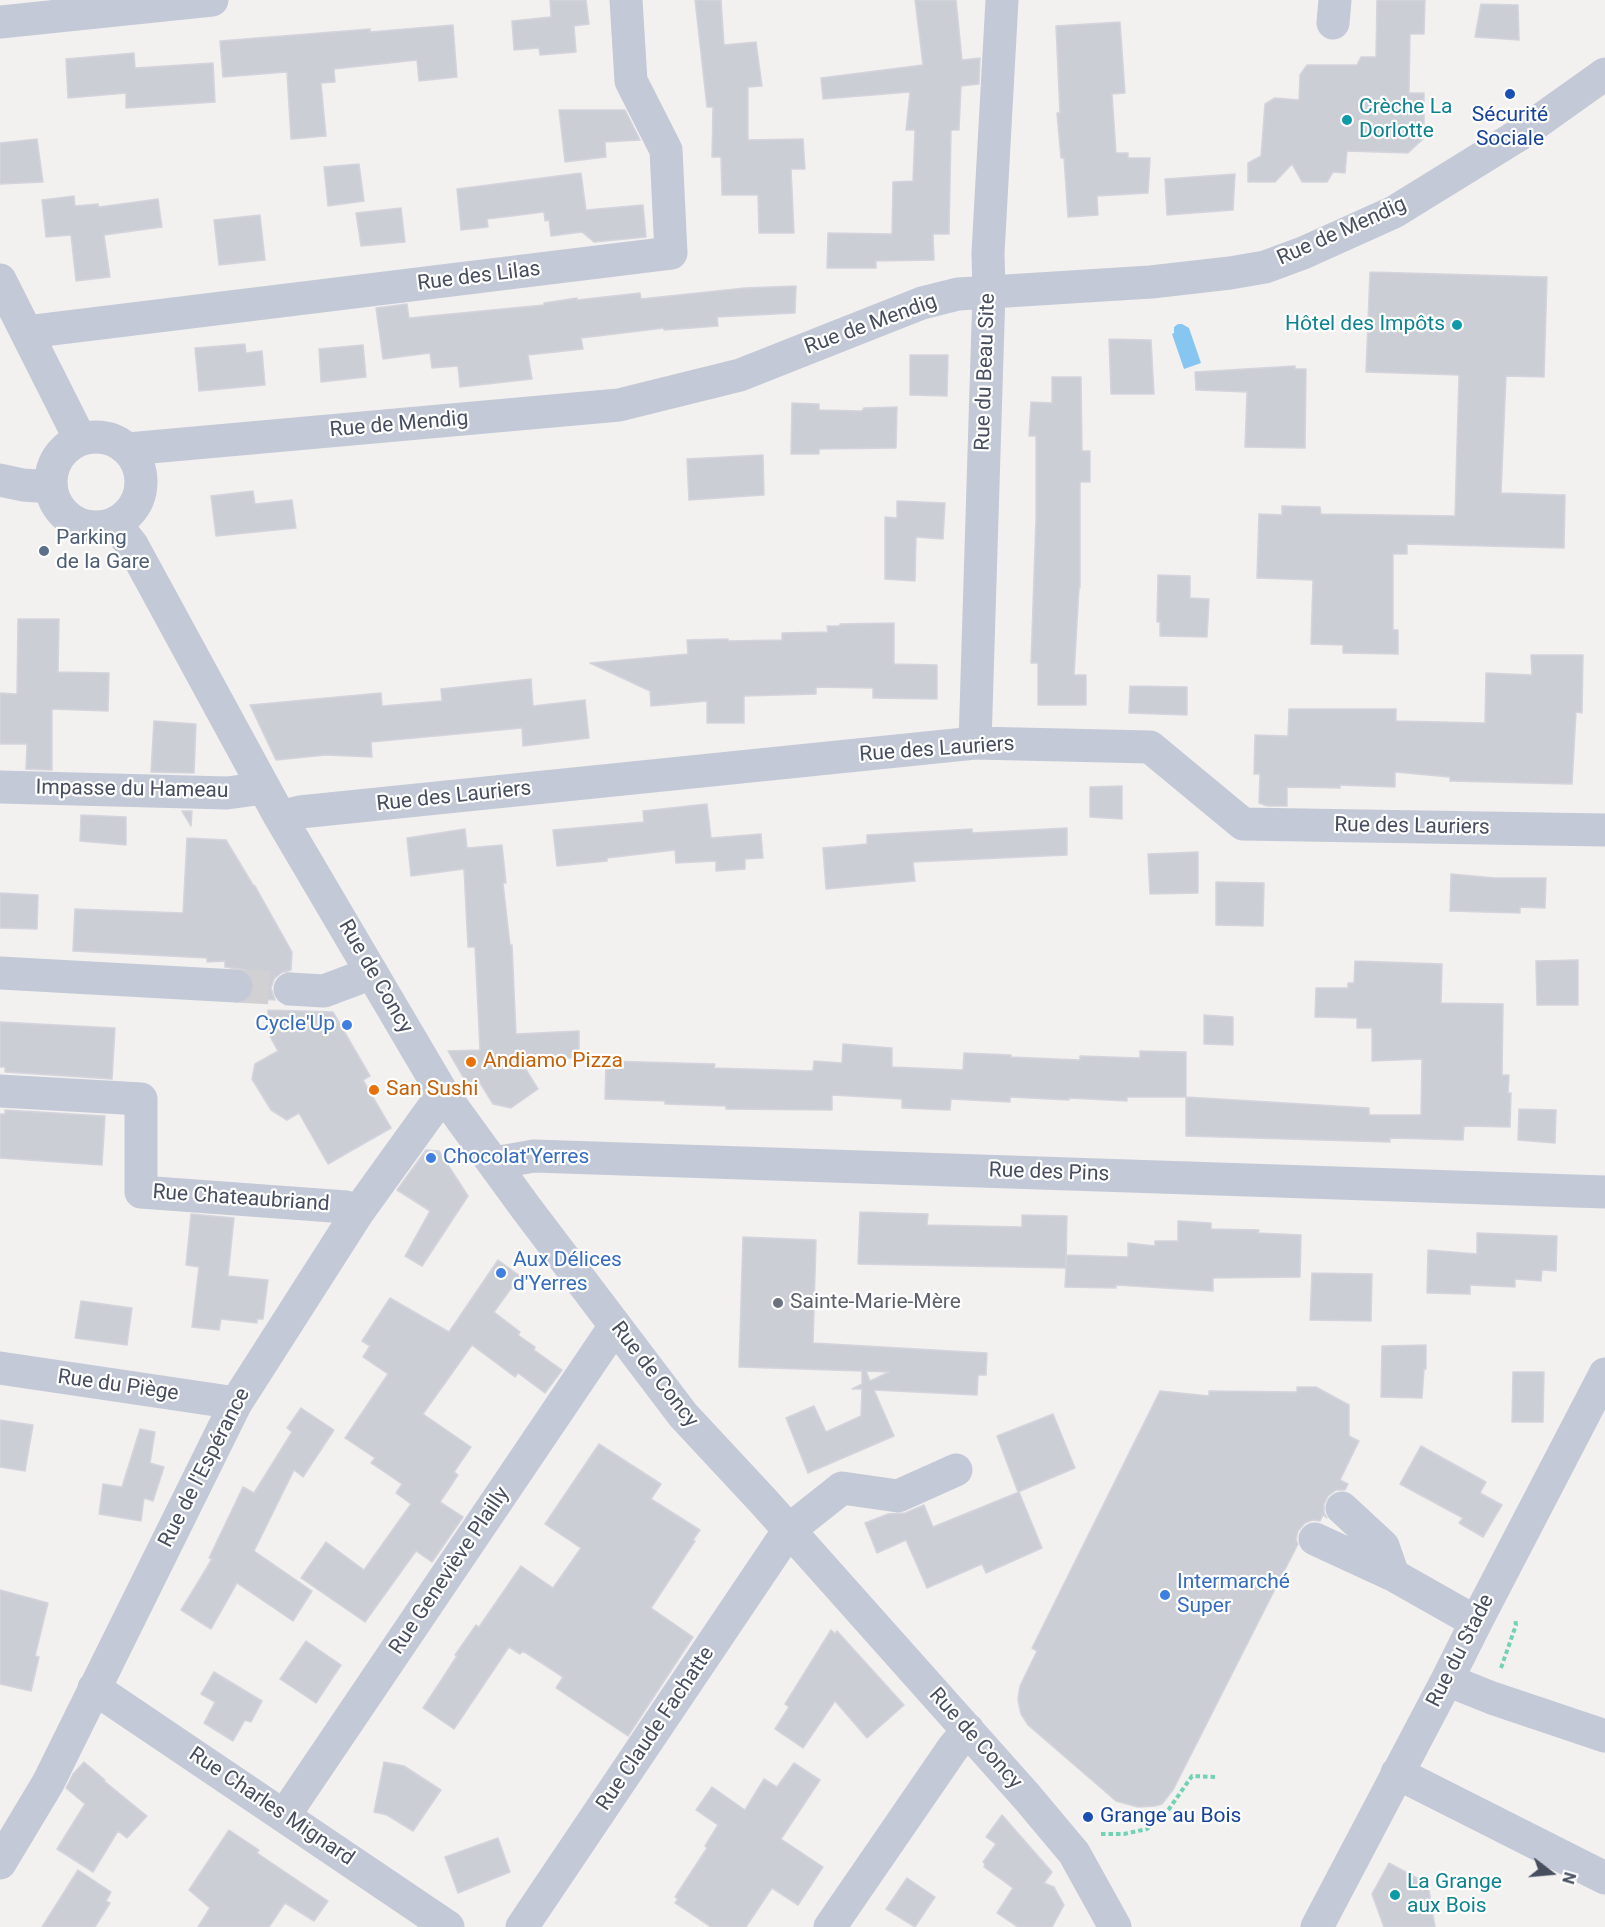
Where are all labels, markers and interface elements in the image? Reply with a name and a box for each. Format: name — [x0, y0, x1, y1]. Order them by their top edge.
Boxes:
marker: Sécurité Sociale — [1503, 87, 1517, 101]
place label: Crèche La Dorlotte — [1359, 95, 1452, 145]
place label: Sécurité Sociale — [1472, 103, 1548, 153]
marker: Crèche La Dorlotte — [1340, 113, 1354, 127]
street label: Rue de Mendig — [1273, 192, 1411, 272]
street label: Rue des Lilas — [416, 257, 542, 297]
street label: Rue de Mendig — [801, 289, 941, 361]
street label: Rue du Beau Site — [971, 293, 1001, 451]
place label: Hôtel des Impôts — [1285, 312, 1445, 338]
marker: Hôtel des Impôts — [1450, 318, 1464, 332]
street label: Rue de Mendig — [329, 406, 469, 444]
place label: Parking de la Gare — [56, 526, 150, 576]
marker: Parking de la Gare — [37, 544, 51, 558]
street label: Rue des Lauriers — [859, 732, 1015, 768]
street label: Impasse du Hameau — [35, 776, 229, 804]
street label: Rue des Lauriers — [375, 776, 533, 818]
street label: Rue des Lauriers — [1334, 813, 1490, 841]
street label: Rue de Concy — [332, 916, 418, 1038]
place label: Cycle'Up — [255, 1012, 335, 1038]
marker: Cycle'Up — [340, 1018, 354, 1032]
place label: Andiamo Pizza — [483, 1049, 623, 1075]
marker: Andiamo Pizza — [464, 1055, 478, 1069]
place label: San Sushi — [386, 1077, 478, 1103]
marker: San Sushi — [367, 1083, 381, 1097]
place label: Chocolat'Yerres — [443, 1145, 589, 1171]
marker: Chocolat'Yerres — [424, 1151, 438, 1165]
street label: Rue des Pins — [988, 1158, 1110, 1188]
street label: Rue Chateaubriand — [152, 1180, 330, 1218]
place label: Aux Délices d'Yerres — [513, 1248, 622, 1298]
marker: Aux Délices d'Yerres — [494, 1266, 508, 1280]
place label: Sainte-Marie-Mère — [790, 1290, 961, 1316]
marker: Sainte-Marie-Mère — [771, 1296, 785, 1310]
street label: Rue de Concy — [605, 1317, 703, 1433]
street label: Rue du Piège — [56, 1365, 180, 1407]
street label: Rue de l'Espérance — [154, 1384, 256, 1552]
street label: Rue Geneviève Plailly — [385, 1482, 515, 1660]
place label: Intermarché Super — [1177, 1570, 1290, 1620]
marker: Intermarché Super — [1158, 1588, 1172, 1602]
street label: Rue du Stade — [1422, 1590, 1500, 1712]
street label: Rue Claude Fachatte — [592, 1642, 720, 1816]
street label: Rue de Concy — [923, 1683, 1027, 1795]
street label: Rue Charles Mignard — [184, 1742, 358, 1872]
place label: Grange au Bois — [1100, 1804, 1241, 1830]
marker: Grange au Bois — [1081, 1810, 1095, 1824]
north arrow — [1521, 1843, 1581, 1903]
place label: La Grange aux Bois — [1407, 1870, 1502, 1920]
text: N — [1558, 1870, 1579, 1886]
marker: La Grange aux Bois — [1388, 1888, 1402, 1902]

